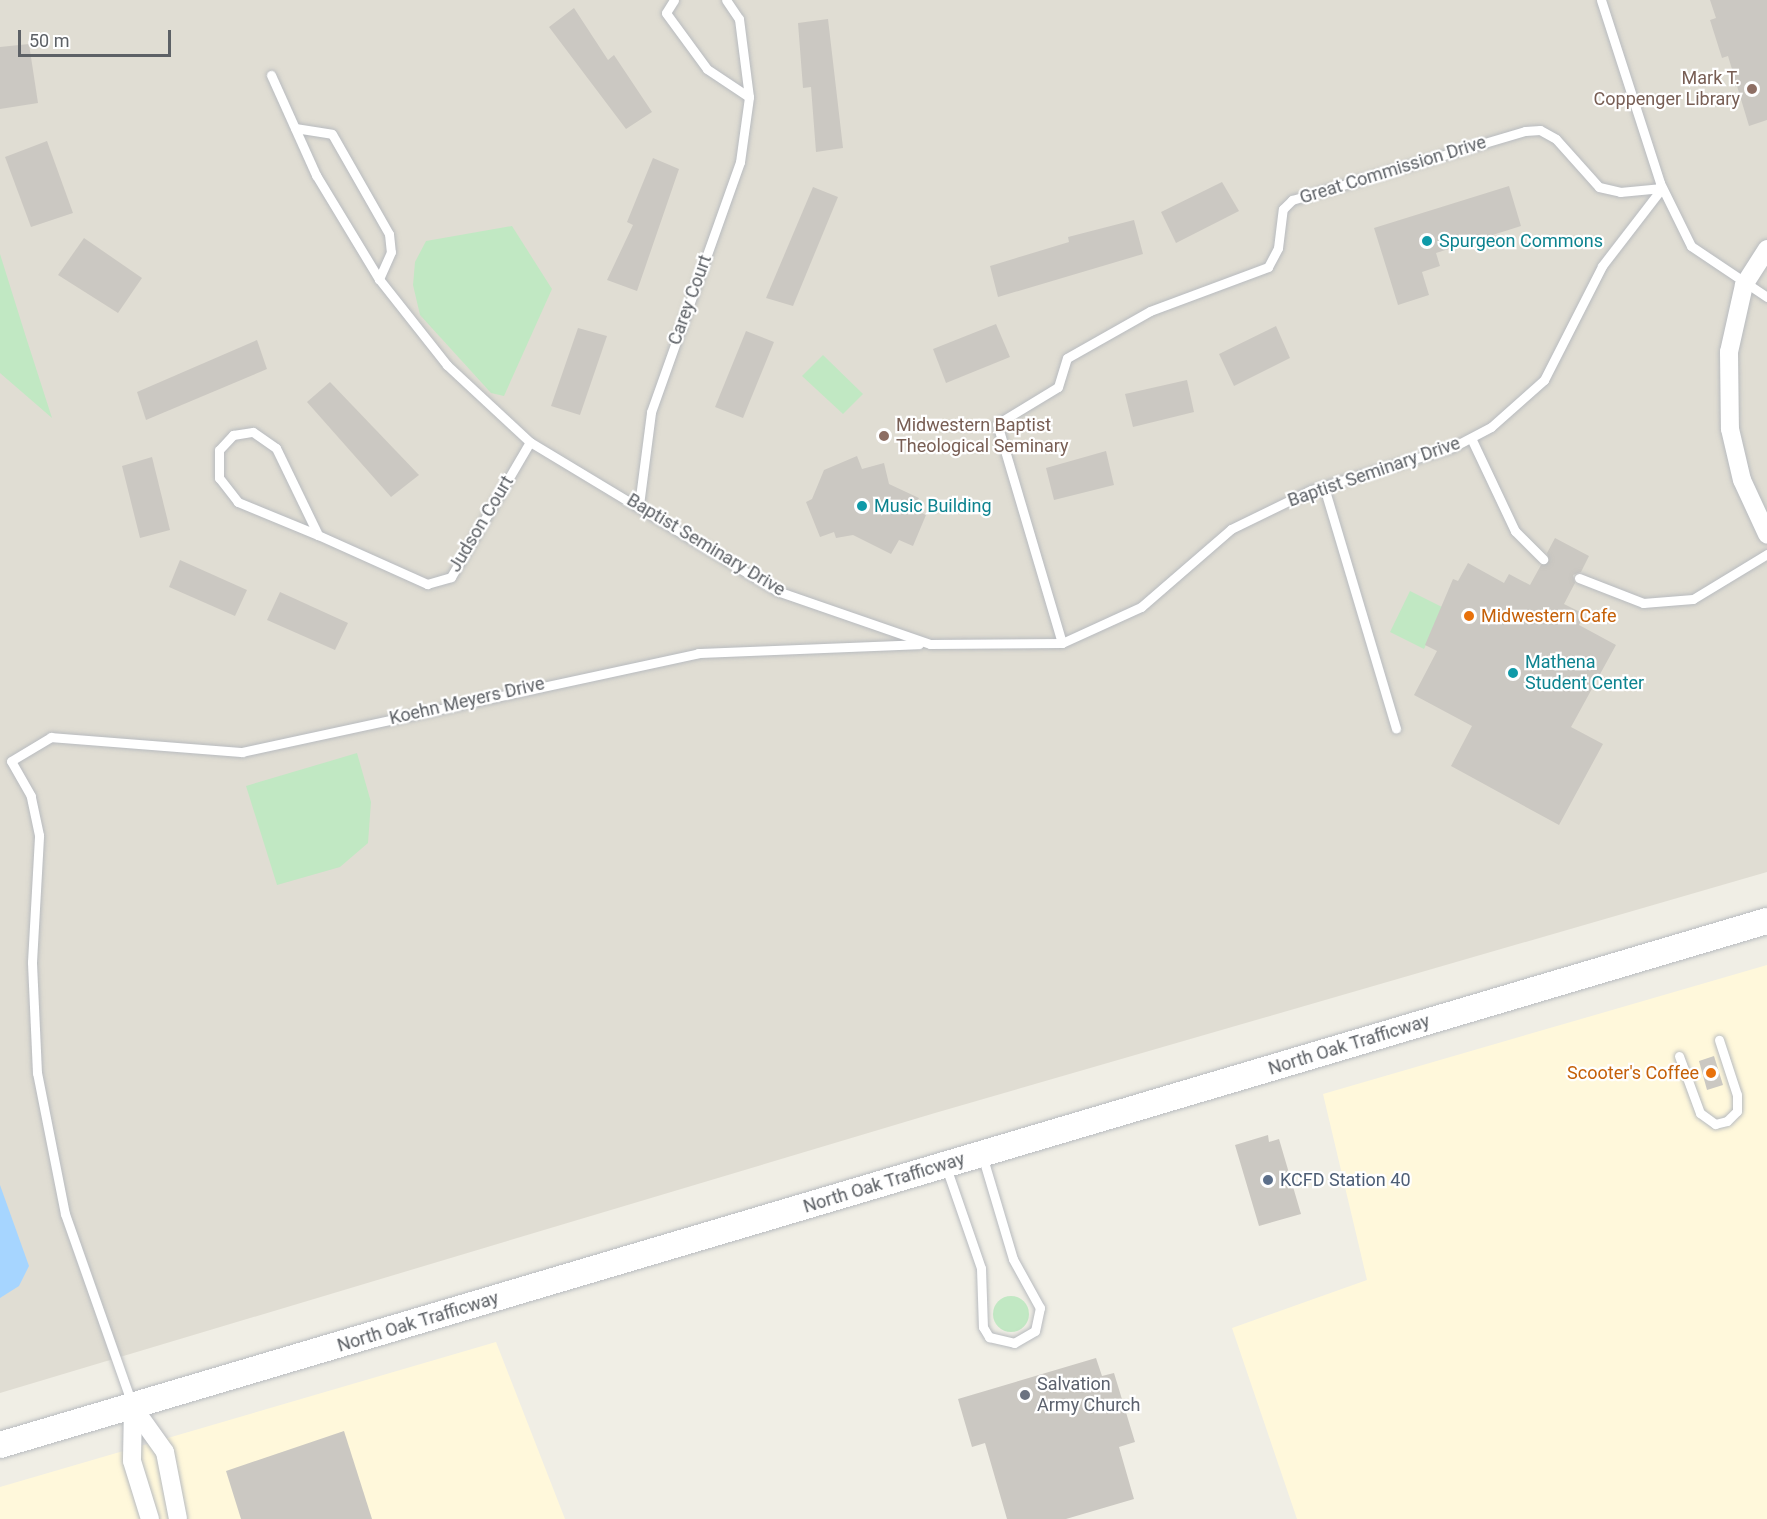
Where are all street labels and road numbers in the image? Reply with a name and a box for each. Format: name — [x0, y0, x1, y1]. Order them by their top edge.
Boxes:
street label: Great Commission Drive — [1297, 131, 1489, 209]
street label: Carey Court — [664, 252, 716, 348]
street label: Baptist Seminary Drive — [1285, 432, 1463, 512]
street label: Judson Court — [444, 472, 518, 576]
street label: Baptist Seminary Drive — [623, 489, 789, 601]
street label: Koehn Meyers Drive — [387, 673, 547, 729]
street label: North Oak Trafficway — [1266, 1010, 1432, 1080]
street label: North Oak Trafficway — [801, 1148, 967, 1218]
street label: North Oak Trafficway — [335, 1287, 501, 1357]

